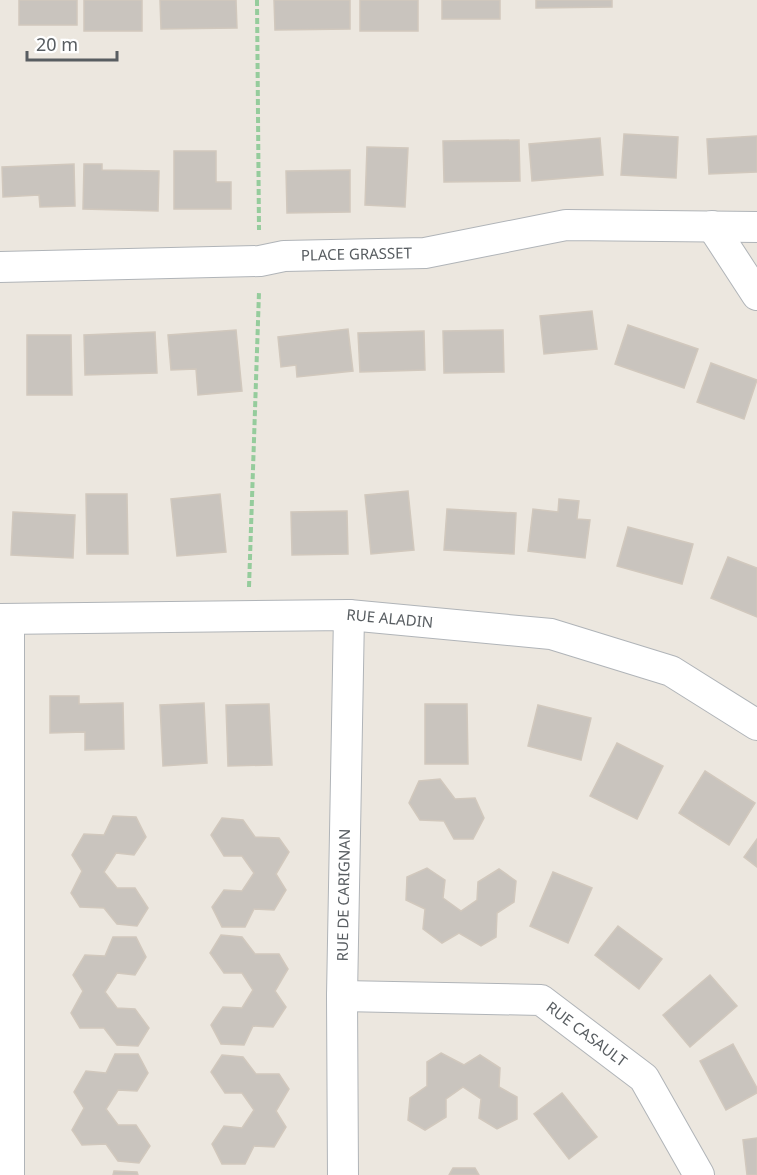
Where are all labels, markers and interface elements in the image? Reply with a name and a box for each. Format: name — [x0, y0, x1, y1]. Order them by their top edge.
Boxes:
scale bar — [27, 24, 117, 62]
text: 20 m — [36, 32, 78, 56]
street label: PLACE GRASSET — [301, 242, 413, 265]
street label: RUE ALADIN — [346, 604, 434, 632]
street label: RUE DE CARIGNAN — [332, 829, 354, 961]
street label: RUE CASAULT — [543, 997, 632, 1071]

